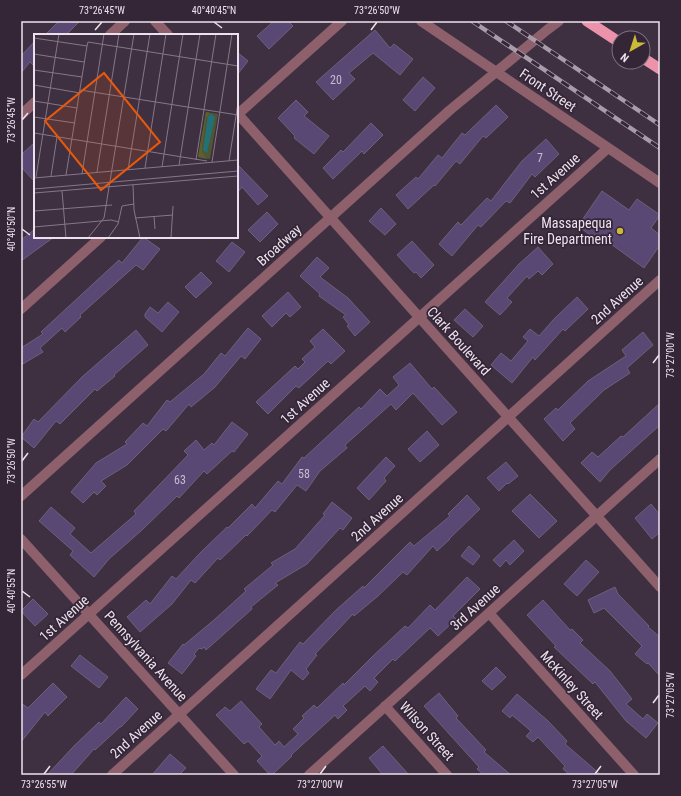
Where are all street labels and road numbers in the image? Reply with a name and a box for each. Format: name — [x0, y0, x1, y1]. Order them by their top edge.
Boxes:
street label: Front Street — [517, 65, 579, 115]
street label: 1st Avenue — [527, 149, 583, 202]
street label: Broadway — [254, 221, 305, 269]
street label: 2nd Avenue — [588, 272, 647, 327]
street label: Clark Boulevard — [424, 304, 494, 378]
street label: 1st Avenue — [277, 374, 333, 427]
street label: 2nd Avenue — [348, 489, 407, 544]
street label: 3rd Avenue — [447, 580, 504, 634]
street label: 1st Avenue — [36, 591, 92, 644]
street label: Pennsylvania Avenue — [101, 608, 191, 705]
street label: McKinley Street — [537, 648, 607, 722]
street label: Wilson Street — [397, 698, 457, 764]
street label: 2nd Avenue — [107, 706, 166, 761]

